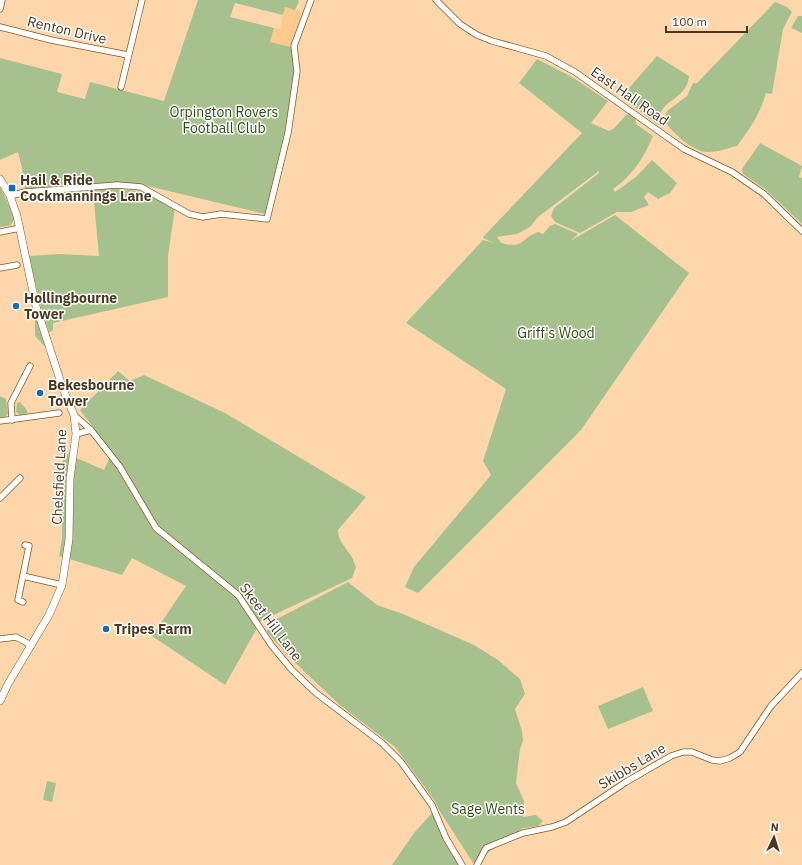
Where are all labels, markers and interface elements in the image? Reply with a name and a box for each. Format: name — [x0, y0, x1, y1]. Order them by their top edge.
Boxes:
scale bar — [666, 8, 747, 34]
street label: Renton Drive — [26, 12, 109, 48]
text: 100 m — [672, 14, 707, 29]
street label: East Hall Road — [588, 63, 672, 129]
park label: Orpington Rovers Football Club — [170, 103, 279, 137]
place label: Hail & Ride Cockmannings Lane — [20, 171, 152, 205]
marker: Hail & Ride Cockmannings Lane — [7, 183, 17, 193]
place label: Hollingbourne Tower — [24, 289, 117, 323]
marker: Hollingbourne Tower — [11, 301, 21, 311]
park label: Griff's Wood — [517, 324, 595, 342]
place label: Bekesbourne Tower — [48, 376, 135, 410]
marker: Bekesbourne Tower — [35, 388, 45, 398]
street label: Chelsfield Lane — [48, 428, 71, 525]
street label: Skeet Hill Lane — [236, 579, 306, 665]
place label: Tripes Farm — [114, 620, 192, 638]
marker: Tripes Farm — [101, 624, 111, 634]
street label: Skibbs Lane — [595, 739, 669, 793]
park label: Sage Wents — [451, 800, 525, 818]
north arrow — [754, 817, 794, 857]
text: N — [770, 820, 779, 834]

